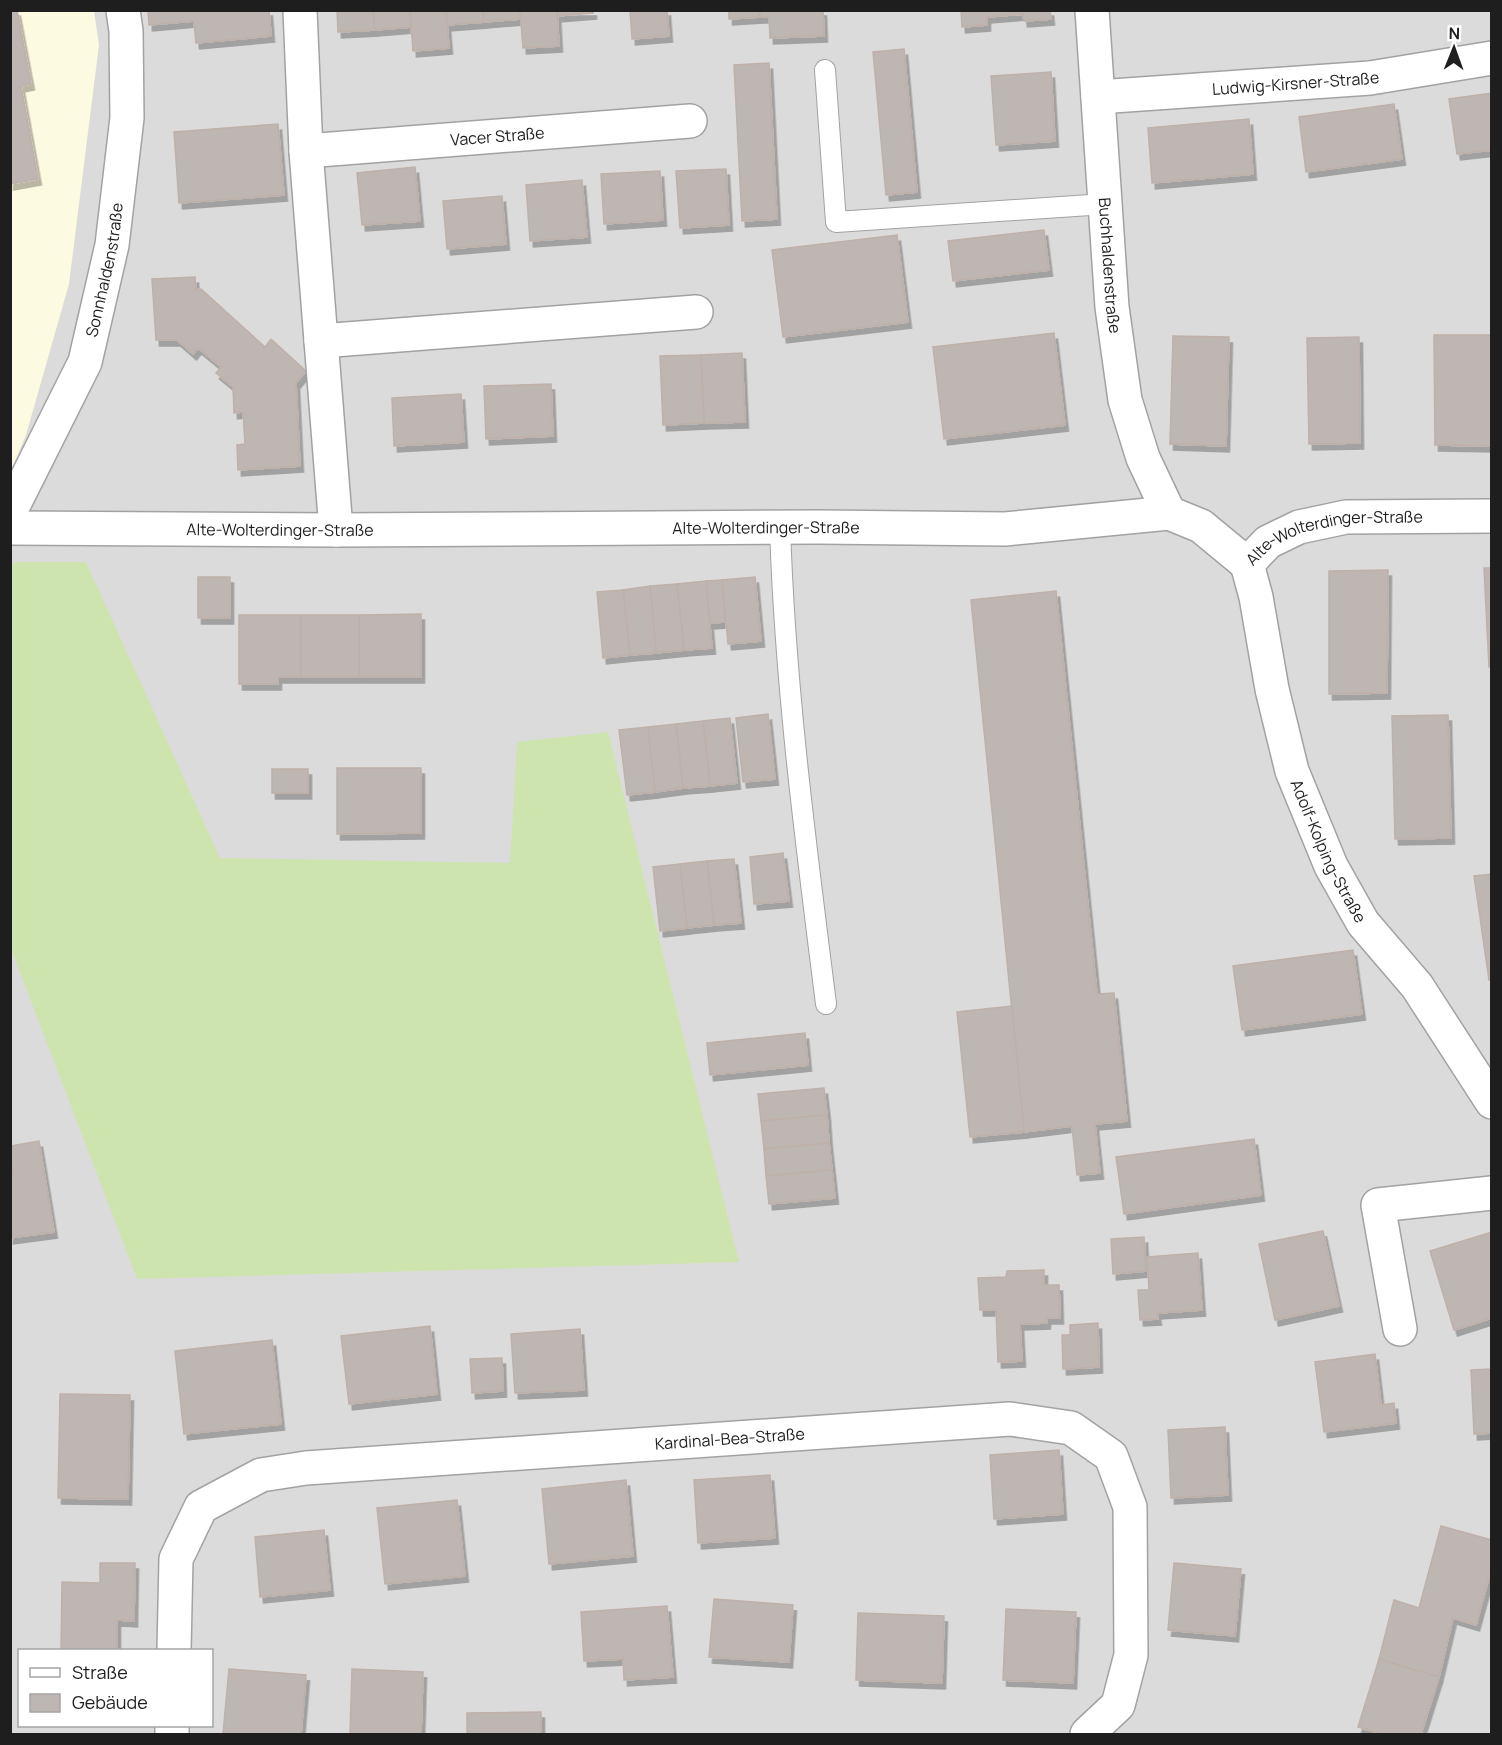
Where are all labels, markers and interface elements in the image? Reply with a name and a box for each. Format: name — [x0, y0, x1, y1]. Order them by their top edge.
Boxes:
north arrow — [1424, 18, 1484, 78]
text: N — [1448, 22, 1460, 44]
street label: Ludwig-Kirsner-Straße — [1211, 66, 1381, 100]
street label: Vacer Straße — [450, 121, 545, 151]
street label: Buchhaldenstraße — [1094, 197, 1127, 335]
street label: Sonnhaldenstraße — [80, 201, 128, 339]
street label: Alte-Wolterdinger-Straße — [1241, 505, 1423, 570]
street label: Alte-Wolterdinger-Straße — [672, 516, 860, 539]
street label: Alte-Wolterdinger-Straße — [186, 518, 374, 541]
street label: Adolf-Kolping-Straße — [1286, 776, 1372, 927]
street label: Kardinal-Bea-Straße — [654, 1422, 805, 1455]
legend — [18, 1649, 213, 1727]
text: Straße — [72, 1660, 128, 1684]
text: Gebäude — [72, 1690, 148, 1714]

